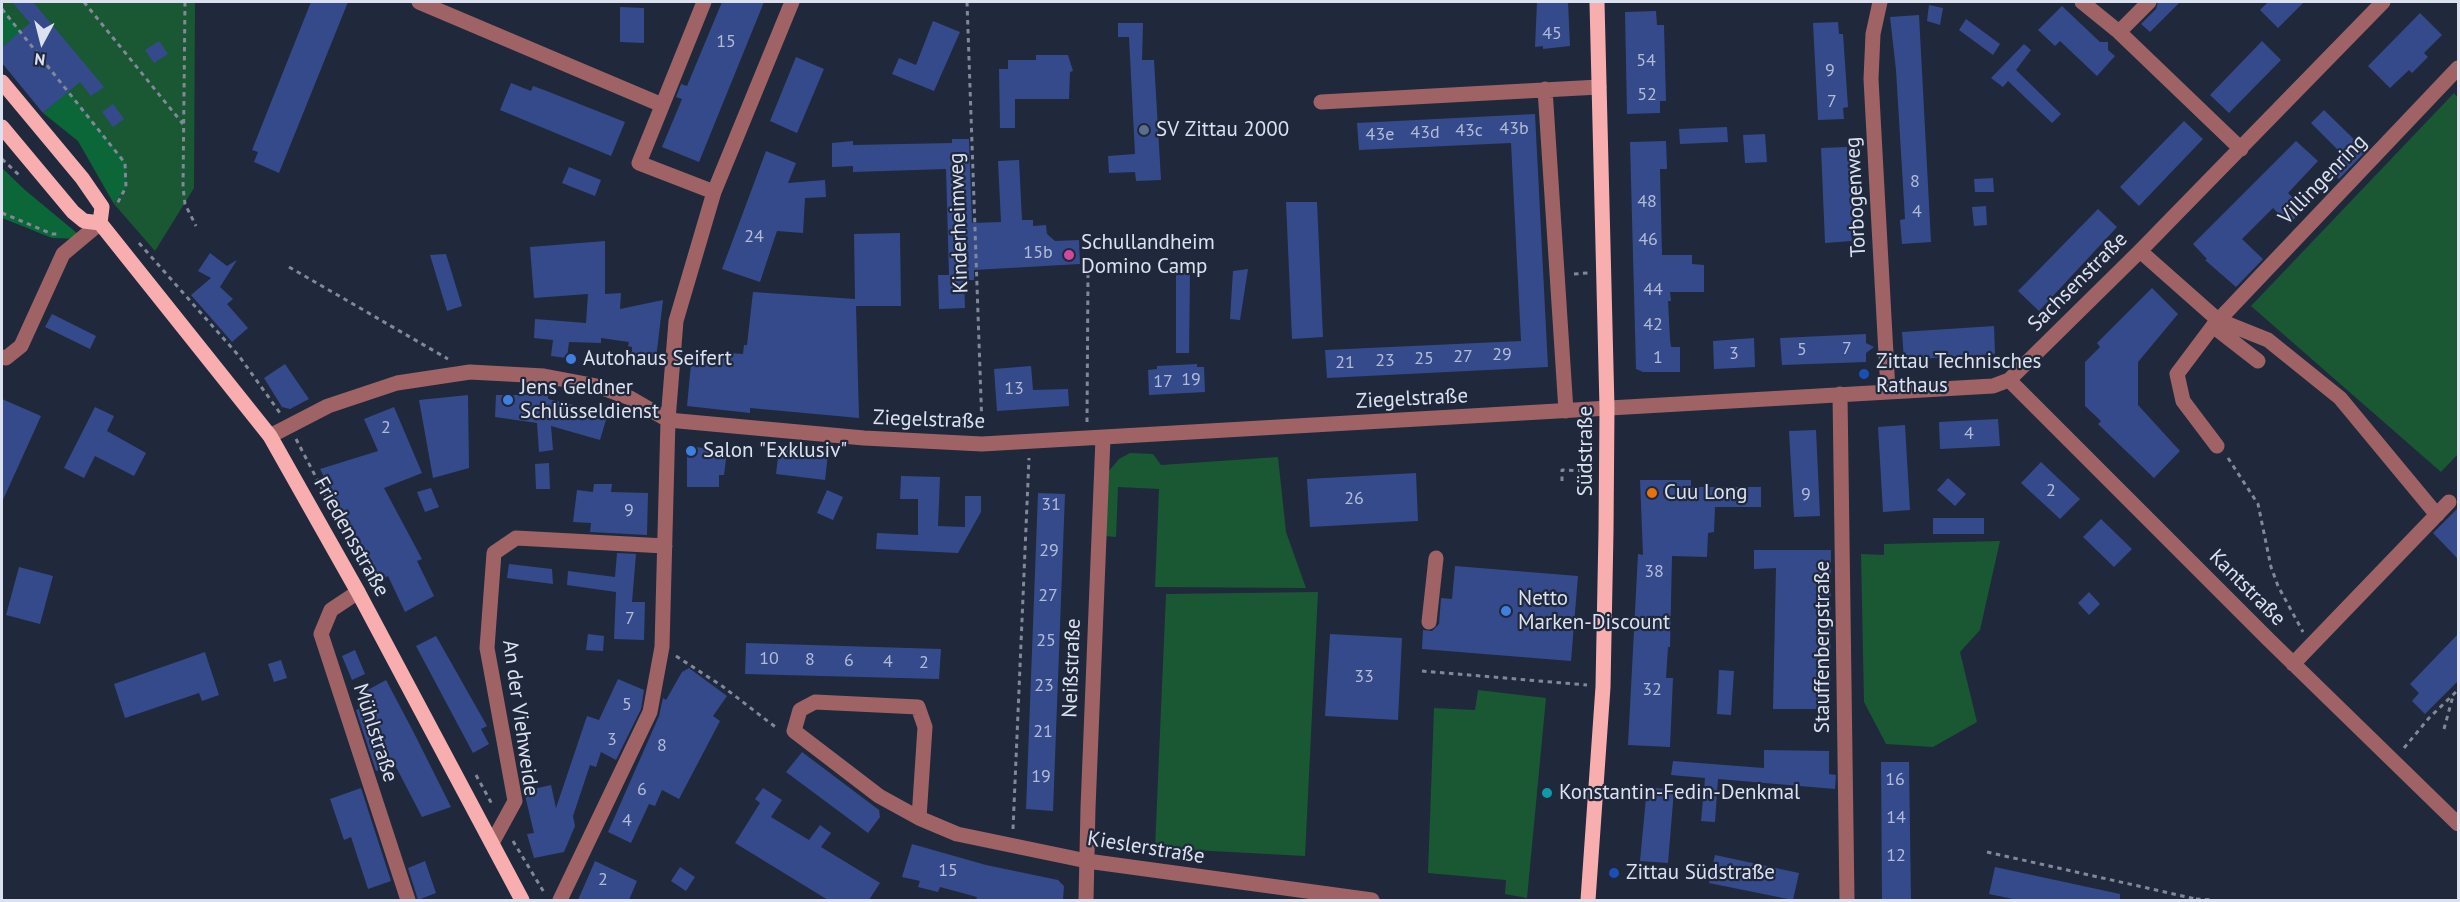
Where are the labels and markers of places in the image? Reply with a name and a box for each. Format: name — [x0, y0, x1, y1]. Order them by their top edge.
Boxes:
place label: SV Zittau 2000 — [1156, 117, 1289, 143]
marker: SV Zittau 2000 — [1137, 123, 1151, 137]
place label: Schullandheim Domino Camp — [1081, 230, 1215, 280]
marker: Schullandheim Domino Camp — [1062, 248, 1076, 262]
place label: Autohaus Seifert — [583, 346, 732, 372]
place label: Zittau Technisches Rathaus — [1876, 349, 2041, 399]
marker: Autohaus Seifert — [564, 352, 578, 366]
marker: Zittau Technisches Rathaus — [1857, 367, 1871, 381]
place label: Jens Geldner Schlüsseldienst — [520, 375, 659, 425]
marker: Jens Geldner Schlüsseldienst — [501, 393, 515, 407]
place label: Salon "Exklusiv" — [703, 438, 847, 464]
marker: Salon "Exklusiv" — [684, 444, 698, 458]
place label: Cuu Long — [1664, 480, 1748, 506]
marker: Cuu Long — [1645, 486, 1659, 500]
place label: Netto Marken-Discount — [1518, 586, 1670, 636]
marker: Netto Marken-Discount — [1499, 604, 1513, 618]
place label: Konstantin-Fedin-Denkmal — [1559, 780, 1800, 806]
marker: Konstantin-Fedin-Denkmal — [1540, 786, 1554, 800]
place label: Zittau Südstraße — [1626, 860, 1775, 886]
marker: Zittau Südstraße — [1607, 866, 1621, 880]

